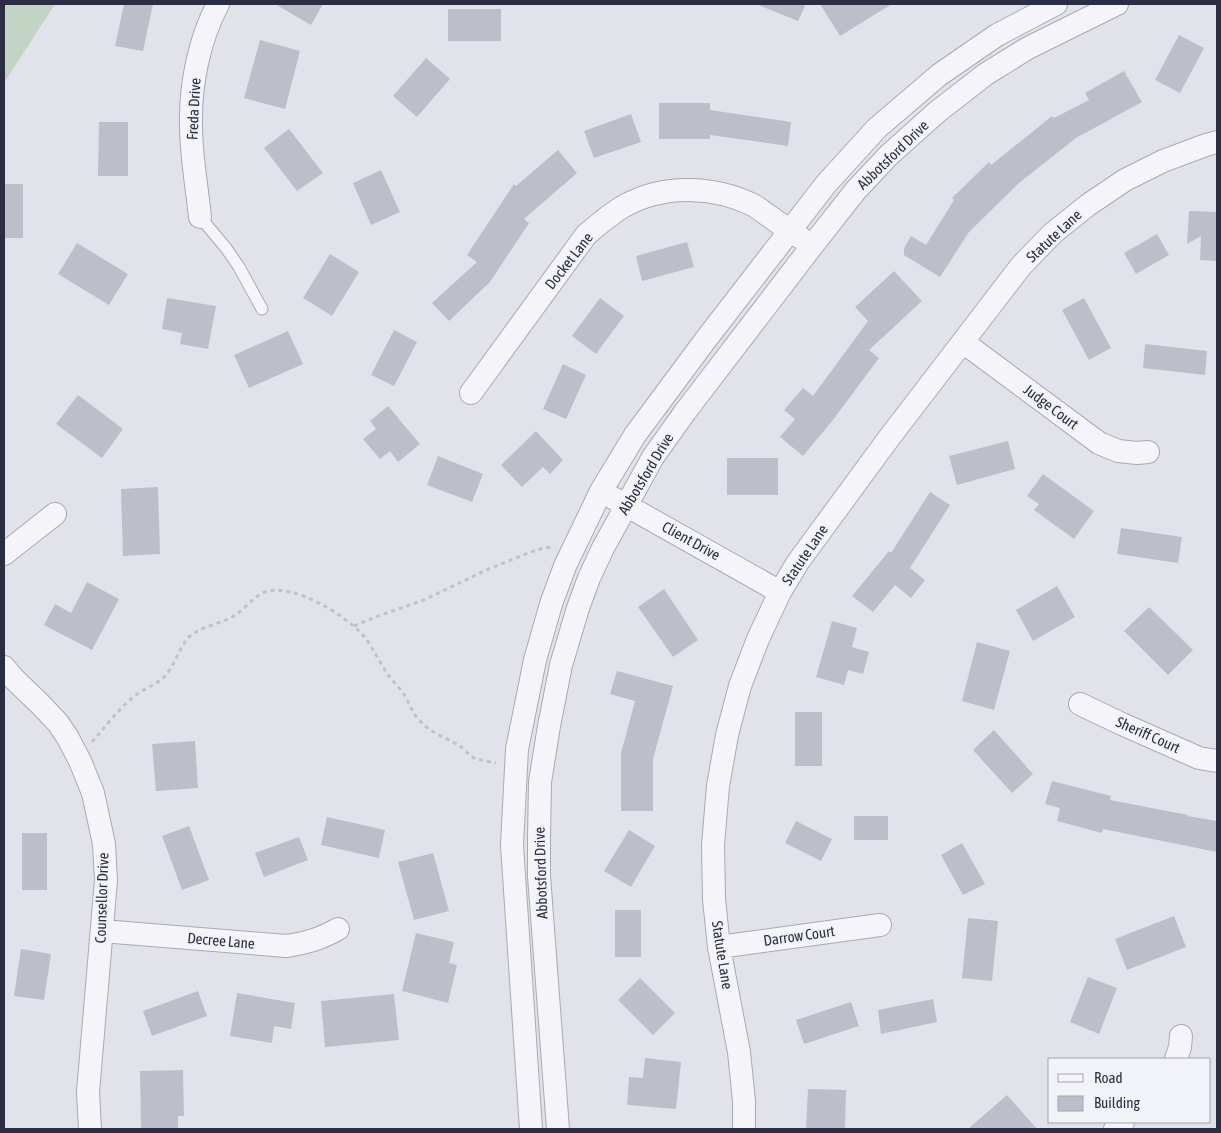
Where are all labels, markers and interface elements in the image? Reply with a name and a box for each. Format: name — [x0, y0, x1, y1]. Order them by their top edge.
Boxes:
street label: Freda Drive — [183, 77, 204, 140]
street label: Abbotsford Drive — [854, 116, 932, 193]
street label: Statute Lane — [1023, 206, 1085, 265]
street label: Docket Lane — [541, 229, 596, 292]
street label: Judge Court — [1021, 381, 1082, 433]
street label: Abbotsford Drive — [615, 430, 677, 518]
street label: Client Drive — [659, 518, 723, 564]
street label: Statute Lane — [778, 521, 831, 588]
street label: Sheriff Court — [1114, 713, 1183, 756]
street label: Abbotsford Drive — [530, 826, 551, 919]
street label: Counsellor Drive — [91, 852, 112, 944]
street label: Statute Lane — [709, 919, 736, 991]
street label: Darrow Court — [762, 922, 836, 949]
street label: Decree Lane — [187, 929, 256, 952]
legend — [1048, 1058, 1211, 1123]
text: Road — [1094, 1069, 1123, 1086]
text: Building — [1094, 1094, 1140, 1111]

